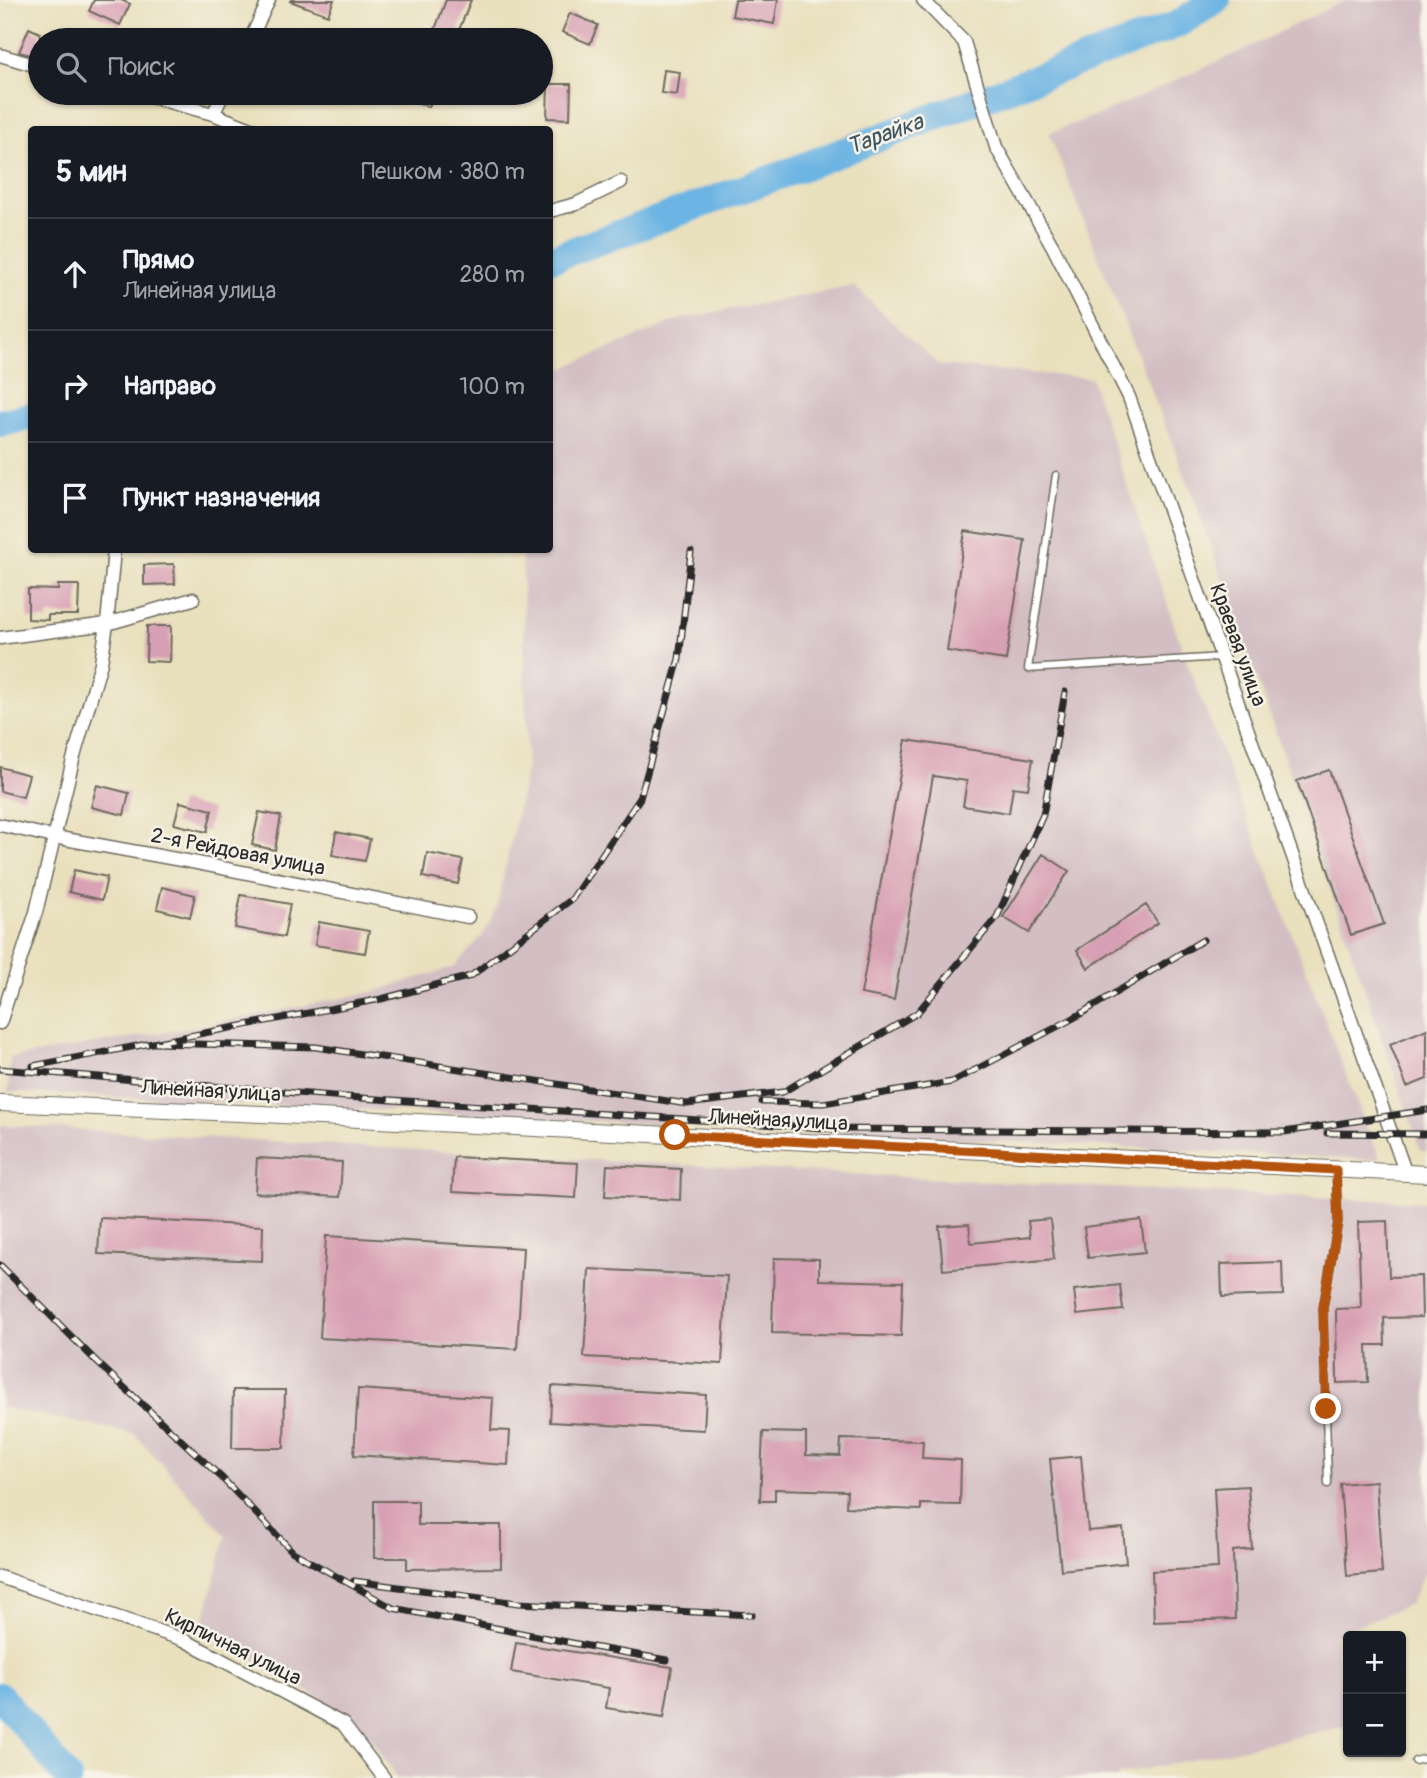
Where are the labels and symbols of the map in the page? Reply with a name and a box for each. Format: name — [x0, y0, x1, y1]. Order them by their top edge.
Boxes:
water label: Тарайка — [843, 106, 928, 161]
street label: Краевая улица — [1203, 580, 1273, 710]
street label: 2-я Рейдовая улица — [149, 822, 327, 882]
street label: Линейная улица — [139, 1074, 282, 1108]
street label: Линейная улица — [706, 1103, 849, 1137]
route start — [659, 1119, 690, 1150]
route end — [1310, 1393, 1341, 1424]
street label: Кирпичная улица — [160, 1602, 306, 1692]

